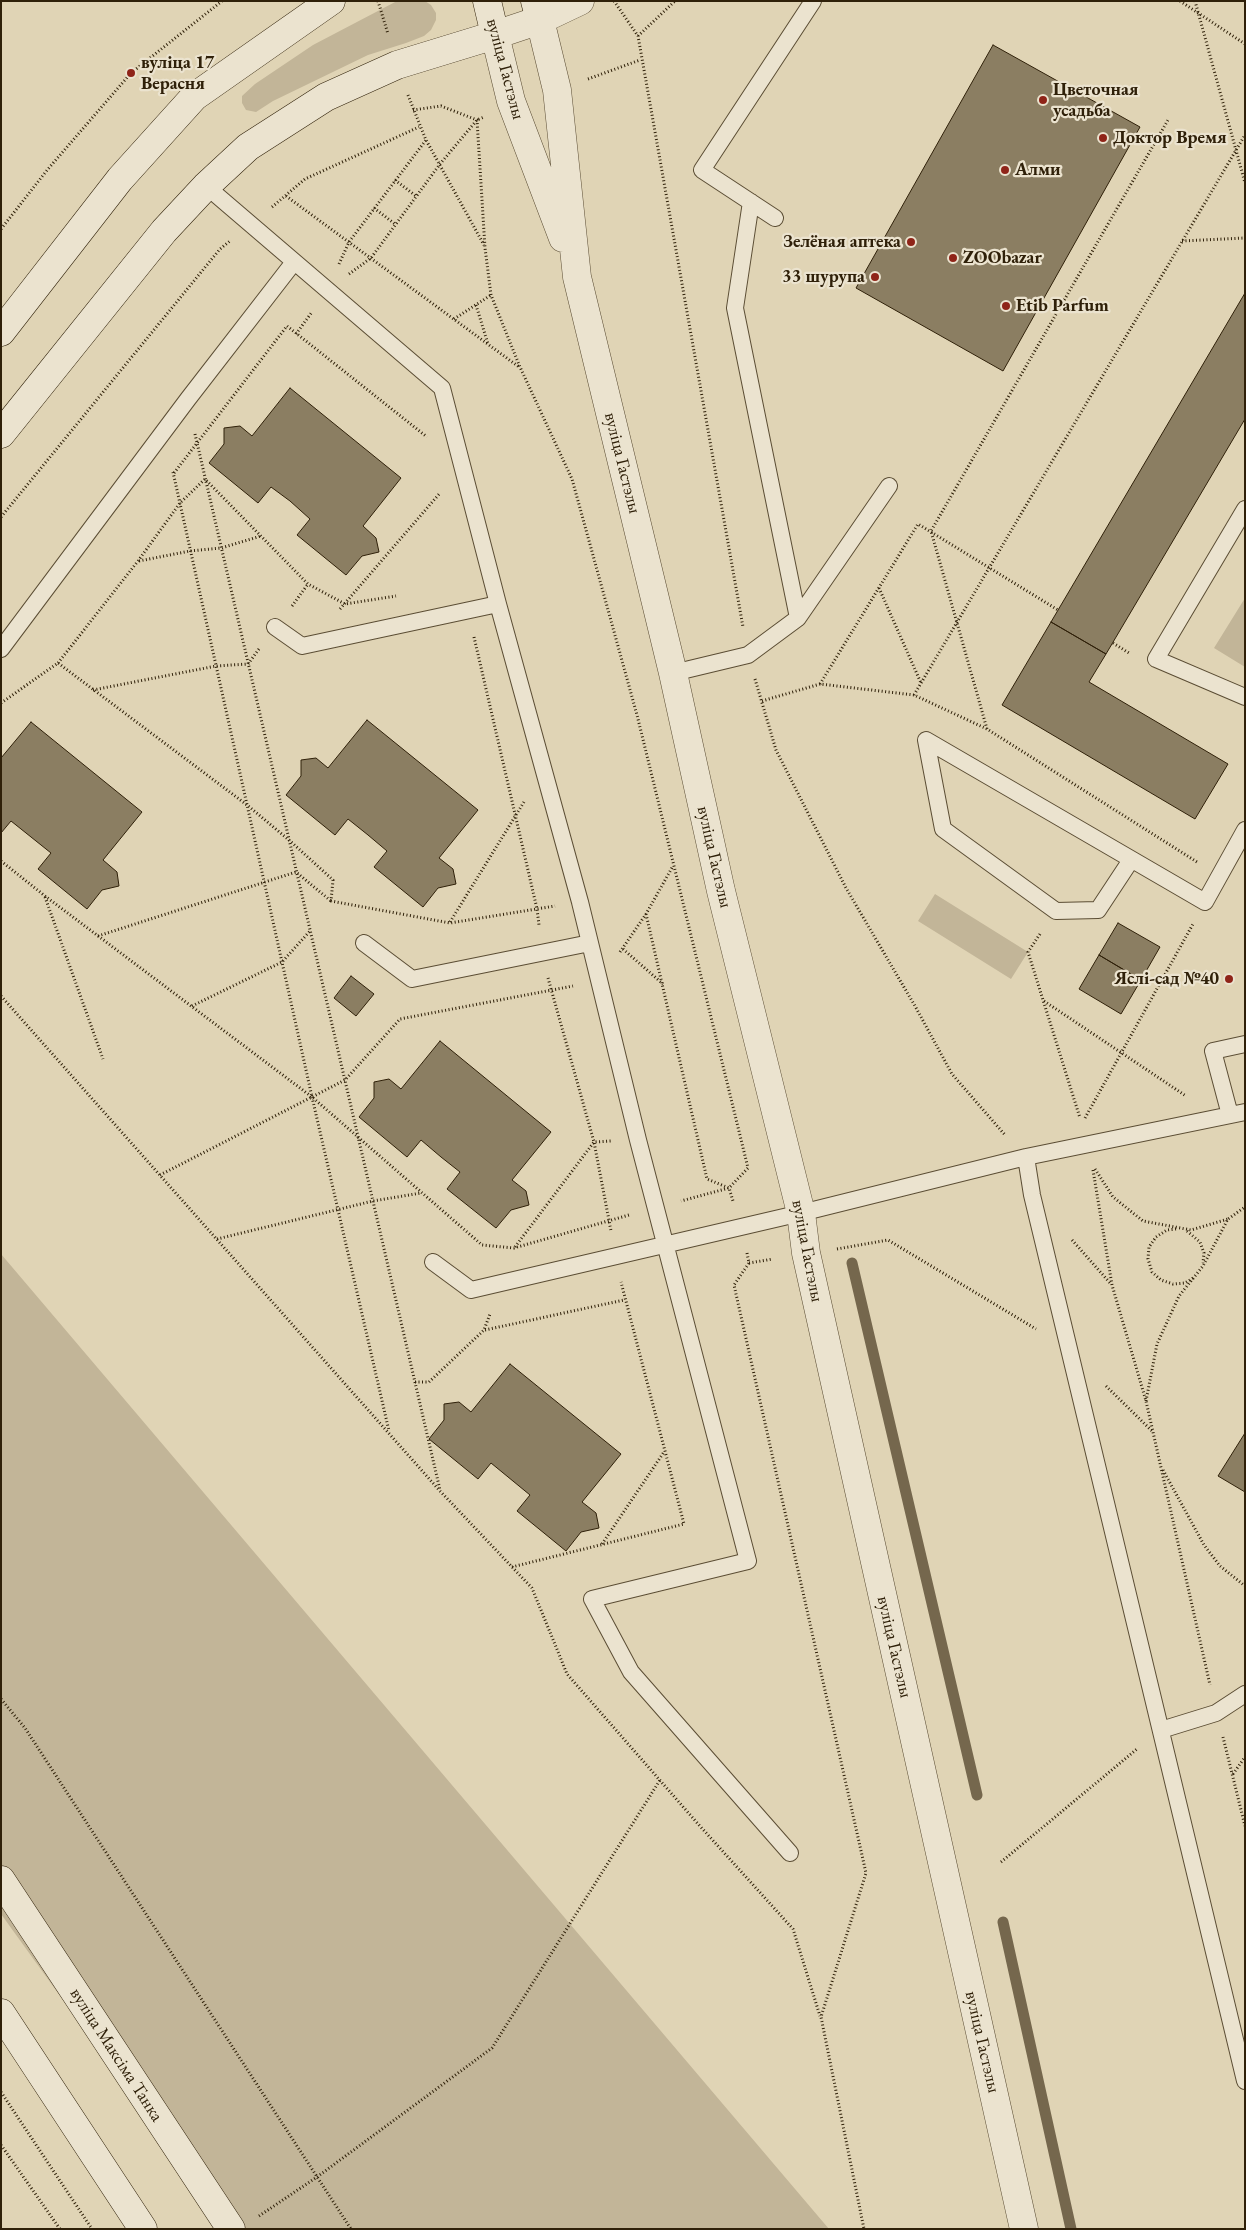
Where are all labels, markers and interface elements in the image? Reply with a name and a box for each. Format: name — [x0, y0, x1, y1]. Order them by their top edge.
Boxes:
street label: вуліца Гастэлы — [481, 16, 529, 122]
place label: вуліца 17 Верасня — [141, 52, 214, 94]
marker: вуліца 17 Верасня — [125, 67, 137, 79]
place label: Цветочная усадьба — [1053, 79, 1138, 122]
marker: Цветочная усадьба — [1037, 94, 1049, 106]
place label: Доктор Время — [1113, 127, 1227, 149]
marker: Доктор Время — [1097, 132, 1109, 144]
place label: Алми — [1015, 159, 1061, 181]
marker: Алми — [999, 164, 1011, 176]
place label: Зелёная аптека — [783, 231, 901, 253]
marker: Зелёная аптека — [905, 236, 917, 248]
place label: ZOObazar — [963, 247, 1042, 269]
marker: ZOObazar — [947, 252, 959, 264]
place label: 33 шурупа — [782, 266, 865, 288]
marker: 33 шурупа — [869, 271, 881, 283]
place label: Etib Parfum — [1016, 295, 1109, 317]
marker: Etib Parfum — [1000, 300, 1012, 312]
street label: вуліца Гастэлы — [599, 410, 645, 516]
street label: вуліца Гастэлы — [692, 804, 736, 910]
place label: Яслі-сад №40 — [1114, 968, 1219, 990]
marker: Яслі-сад №40 — [1223, 973, 1235, 985]
street label: вуліца Гастэлы — [787, 1198, 827, 1304]
street label: вуліца Гастэлы — [872, 1594, 916, 1700]
street label: вуліца Максіма Танка — [65, 1984, 167, 2126]
street label: вуліца Гастэлы — [960, 1989, 1004, 2095]

